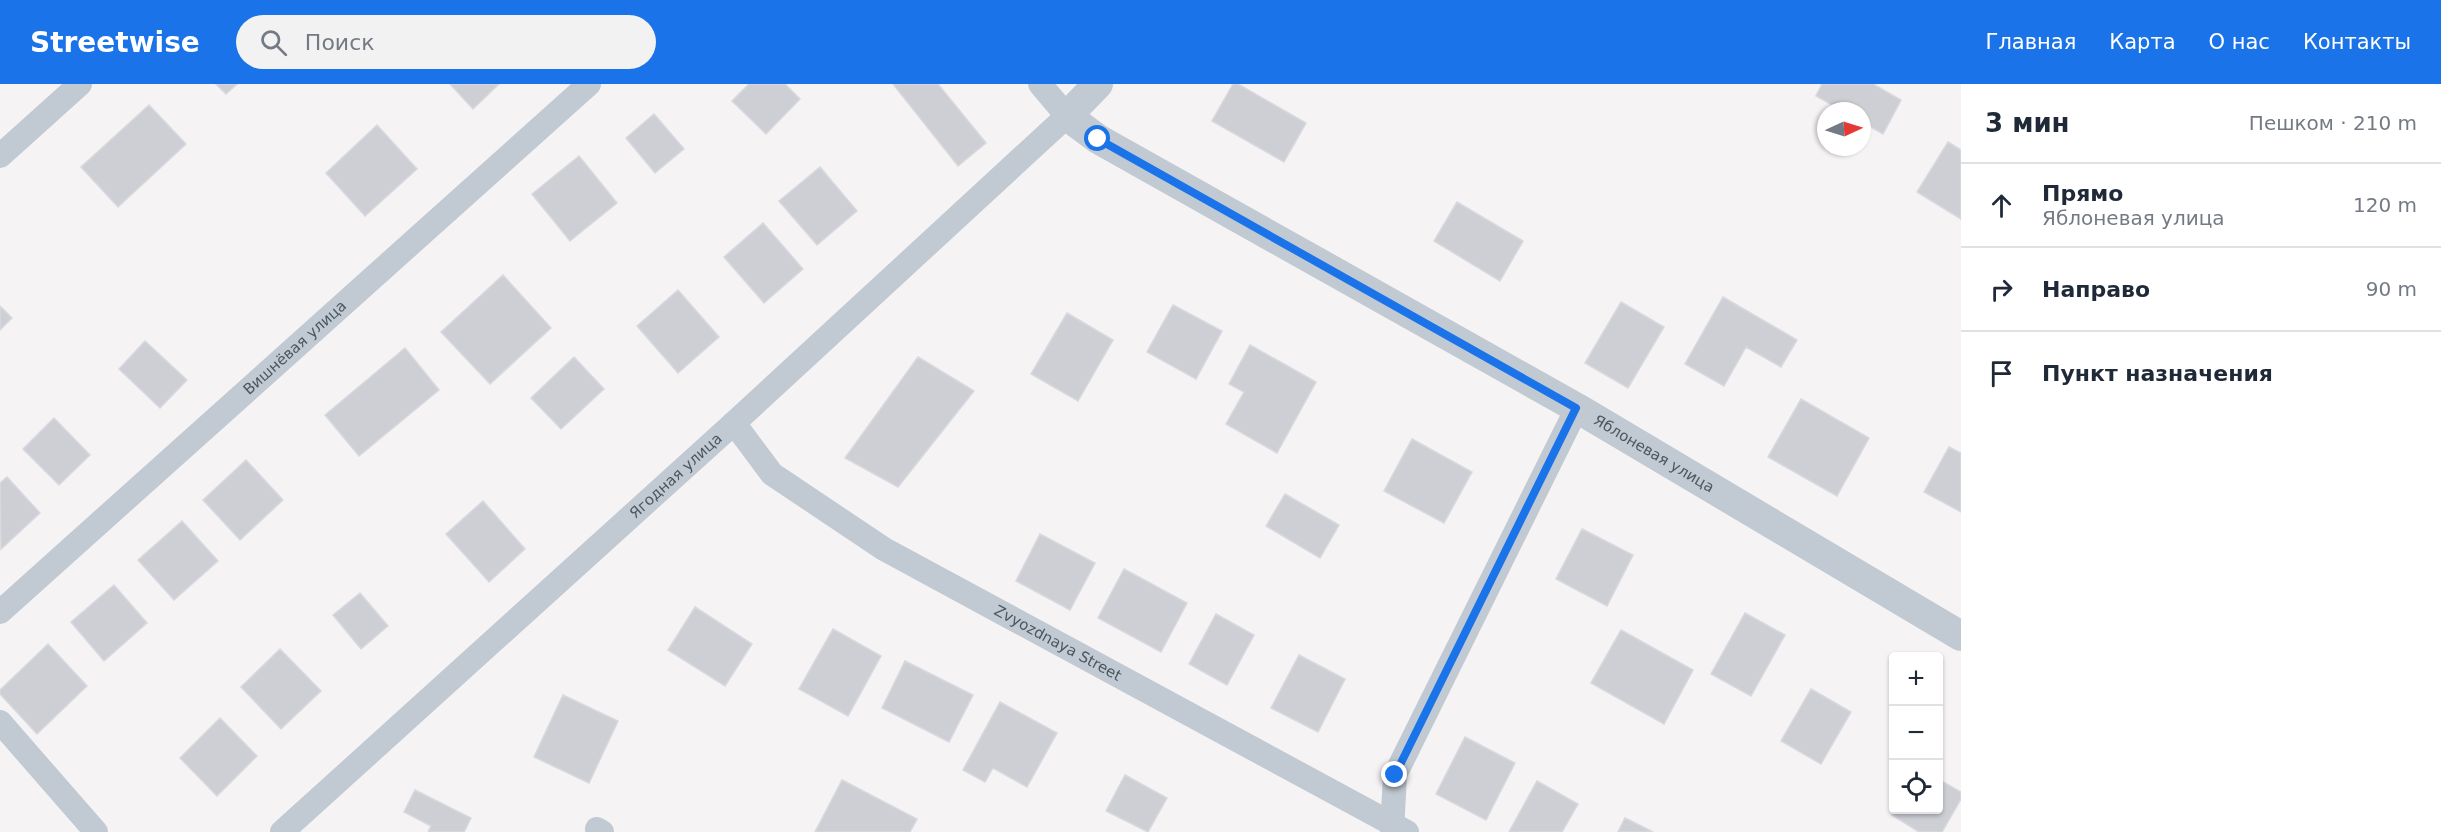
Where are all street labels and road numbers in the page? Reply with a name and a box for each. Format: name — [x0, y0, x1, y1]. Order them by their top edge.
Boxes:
street label: Вишнёвая улица — [240, 297, 350, 399]
street label: Яблоневая улица — [1590, 411, 1717, 496]
street label: Ягодная улица — [626, 429, 726, 522]
street label: Zvyozdnaya Street — [991, 601, 1125, 685]

